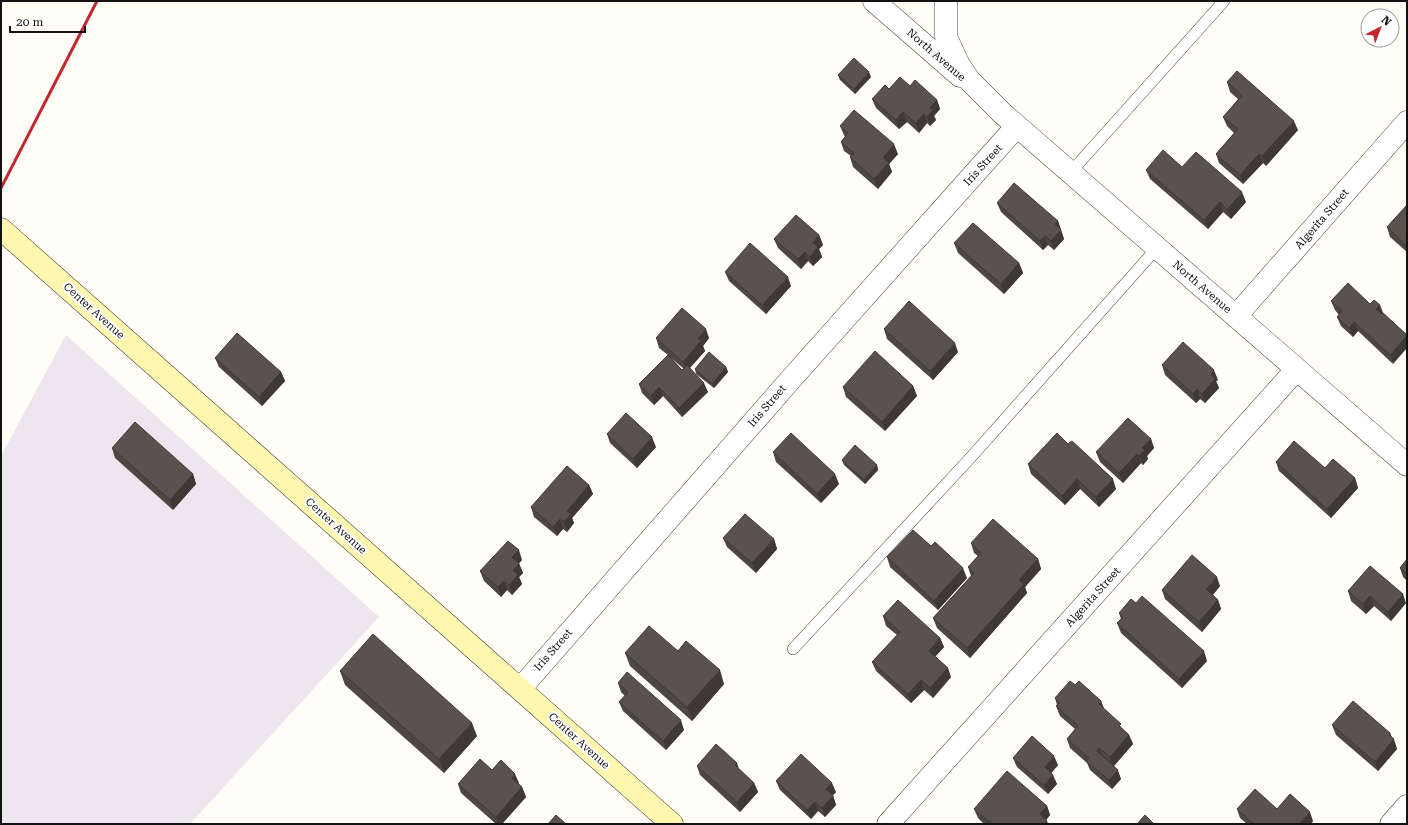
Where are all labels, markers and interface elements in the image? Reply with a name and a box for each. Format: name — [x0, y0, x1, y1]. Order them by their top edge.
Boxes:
scale bar — [10, 8, 85, 34]
north arrow — [1360, 8, 1400, 48]
text: N — [1379, 13, 1394, 29]
text: 20 m — [16, 15, 43, 29]
street label: North Avenue — [904, 26, 968, 84]
street label: Iris Street — [961, 141, 1005, 189]
street label: Algerita Street — [1292, 186, 1352, 252]
street label: North Avenue — [1170, 258, 1234, 316]
street label: Center Avenue — [61, 280, 127, 342]
street label: Iris Street — [745, 382, 789, 430]
street label: Center Avenue — [303, 495, 369, 557]
street label: Algerita Street — [1063, 565, 1123, 629]
street label: Iris Street — [531, 626, 575, 674]
street label: Center Avenue — [546, 710, 612, 772]

